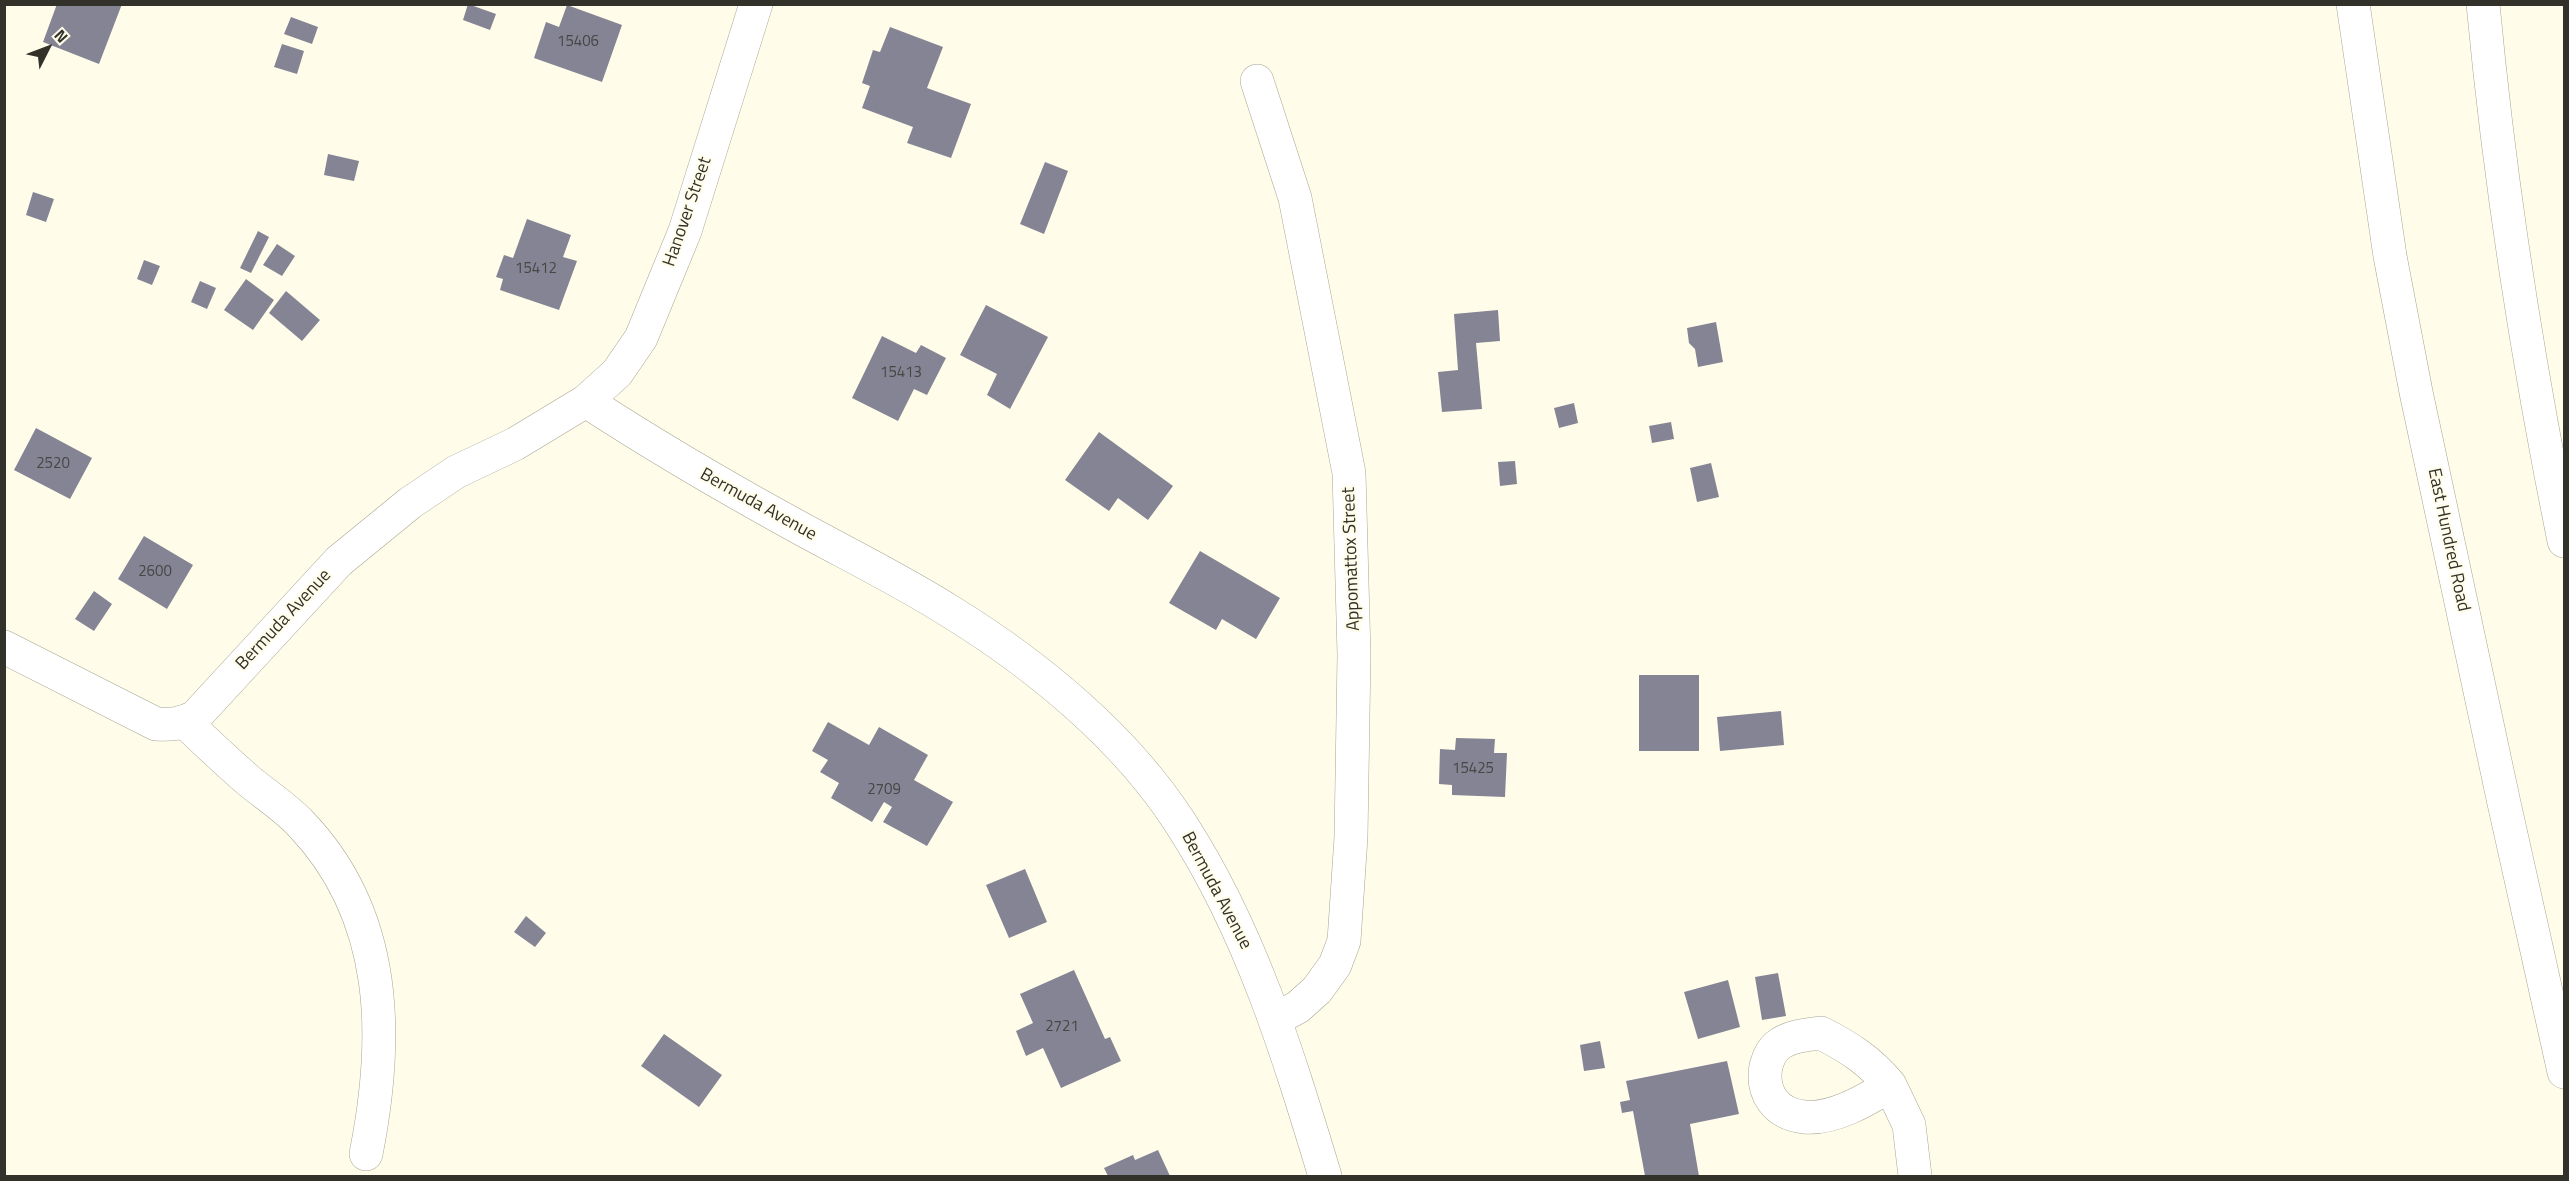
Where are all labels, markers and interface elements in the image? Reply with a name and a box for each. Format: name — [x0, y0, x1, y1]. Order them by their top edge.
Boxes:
north arrow — [18, 18, 78, 78]
text: N — [49, 24, 74, 48]
house number: 15406 — [557, 33, 599, 51]
street label: Hanover Street — [659, 154, 717, 270]
house number: 15412 — [515, 260, 557, 278]
house number: 15413 — [880, 364, 922, 382]
house number: 2520 — [36, 455, 70, 473]
street label: Bermuda Avenue — [696, 464, 820, 546]
street label: East Hundred Road — [2422, 466, 2474, 614]
street label: Appomattox Street — [1339, 487, 1365, 631]
house number: 2600 — [138, 563, 172, 581]
street label: Bermuda Avenue — [232, 565, 336, 675]
house number: 15425 — [1452, 760, 1494, 778]
house number: 2709 — [867, 781, 901, 799]
street label: Bermuda Avenue — [1176, 829, 1256, 953]
house number: 2721 — [1045, 1018, 1079, 1036]

